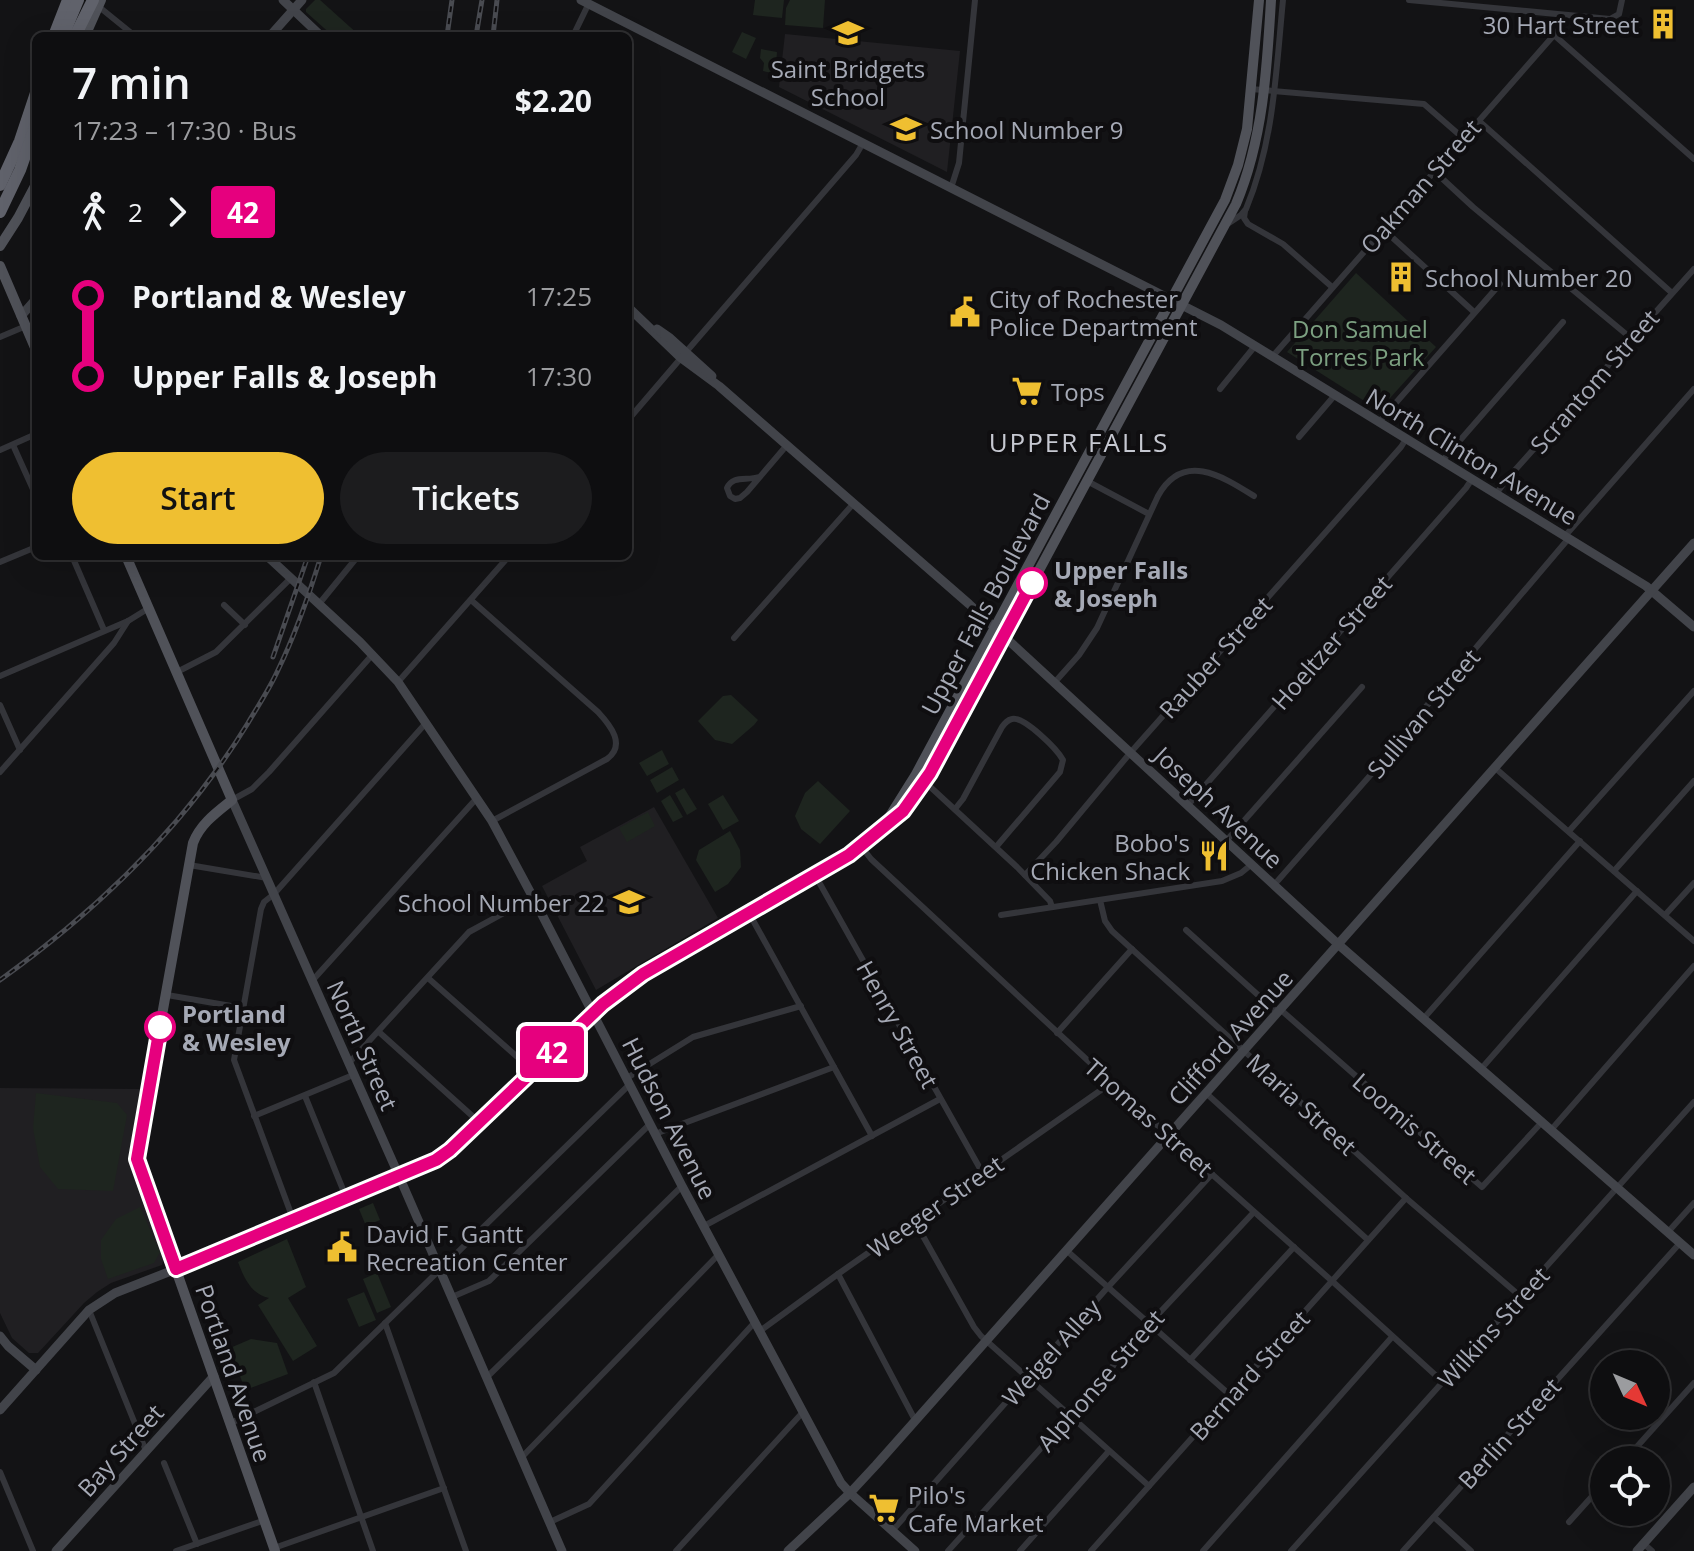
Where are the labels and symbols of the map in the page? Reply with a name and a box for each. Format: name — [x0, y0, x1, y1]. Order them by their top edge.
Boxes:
building icon: 30 Hart Street — [1646, 7, 1680, 41]
place label: 30 Hart Street — [1483, 8, 1639, 41]
school or university icon: Saint Bridgets School — [831, 16, 865, 50]
place label: Saint Bridgets School — [771, 52, 925, 113]
school or university icon: School Number 9 — [889, 112, 923, 146]
street label: Oakman Street — [1352, 112, 1488, 260]
place label: School Number 9 — [930, 113, 1123, 146]
building icon: School Number 20 — [1384, 260, 1418, 294]
place label: School Number 20 — [1425, 261, 1632, 294]
place label: City of Rochester Police Department — [989, 282, 1197, 343]
public building icon: City of Rochester Police Department — [948, 295, 982, 329]
street label: Scrantom Street — [1522, 302, 1666, 460]
park label: Don Samuel Torres Park — [1292, 312, 1428, 373]
supermarket icon: Tops — [1010, 374, 1044, 408]
place label: Tops — [1051, 375, 1105, 408]
street label: North Clinton Avenue — [1360, 380, 1584, 532]
district label: UPPER FALLS — [989, 424, 1169, 460]
street label: Upper Falls Boulevard — [913, 488, 1057, 720]
place label: Upper Falls & Joseph — [1054, 553, 1188, 614]
marker: Upper Falls & Joseph — [1017, 568, 1047, 598]
street label: Hoeltzer Street — [1263, 568, 1399, 716]
street label: Rauber Street — [1151, 589, 1279, 725]
street label: Sullivan Street — [1359, 641, 1487, 785]
street label: Joseph Avenue — [1146, 737, 1291, 875]
place label: Bobo's Chicken Shack — [1030, 826, 1190, 887]
restaurant icon: Bobo's Chicken Shack — [1197, 839, 1231, 873]
school or university icon: School Number 22 — [612, 885, 646, 919]
place label: School Number 22 — [398, 886, 605, 919]
street label: Henry Street — [849, 954, 947, 1094]
street label: Clifford Avenue — [1160, 962, 1300, 1112]
street label: North Street — [320, 975, 406, 1115]
place label: Portland & Wesley — [182, 997, 291, 1058]
marker: Portland & Wesley — [145, 1012, 175, 1042]
line badge: 42 — [516, 1026, 588, 1078]
street label: Hudson Avenue — [615, 1031, 725, 1205]
street label: Maria Street — [1240, 1046, 1364, 1162]
street label: Thomas Street — [1078, 1050, 1220, 1184]
street label: Loomis Street — [1346, 1065, 1484, 1191]
street label: Weeger Street — [861, 1147, 1009, 1265]
place label: David F. Gantt Recreation Center — [366, 1217, 568, 1278]
public building icon: David F. Gantt Recreation Center — [325, 1230, 359, 1264]
street label: Wilkins Street — [1430, 1259, 1556, 1395]
street label: Portland Avenue — [188, 1280, 280, 1466]
street label: Weigel Alley — [994, 1291, 1109, 1413]
street label: Alphonse Street — [1029, 1302, 1171, 1458]
street label: Bernard Street — [1182, 1303, 1316, 1447]
north arrow — [1590, 1350, 1670, 1430]
street label: Berlin Street — [1450, 1370, 1568, 1496]
street label: Bay Street — [70, 1397, 170, 1503]
place label: Pilo's Cafe Market — [908, 1478, 1044, 1539]
supermarket icon: Pilo's Cafe Market — [867, 1491, 901, 1525]

